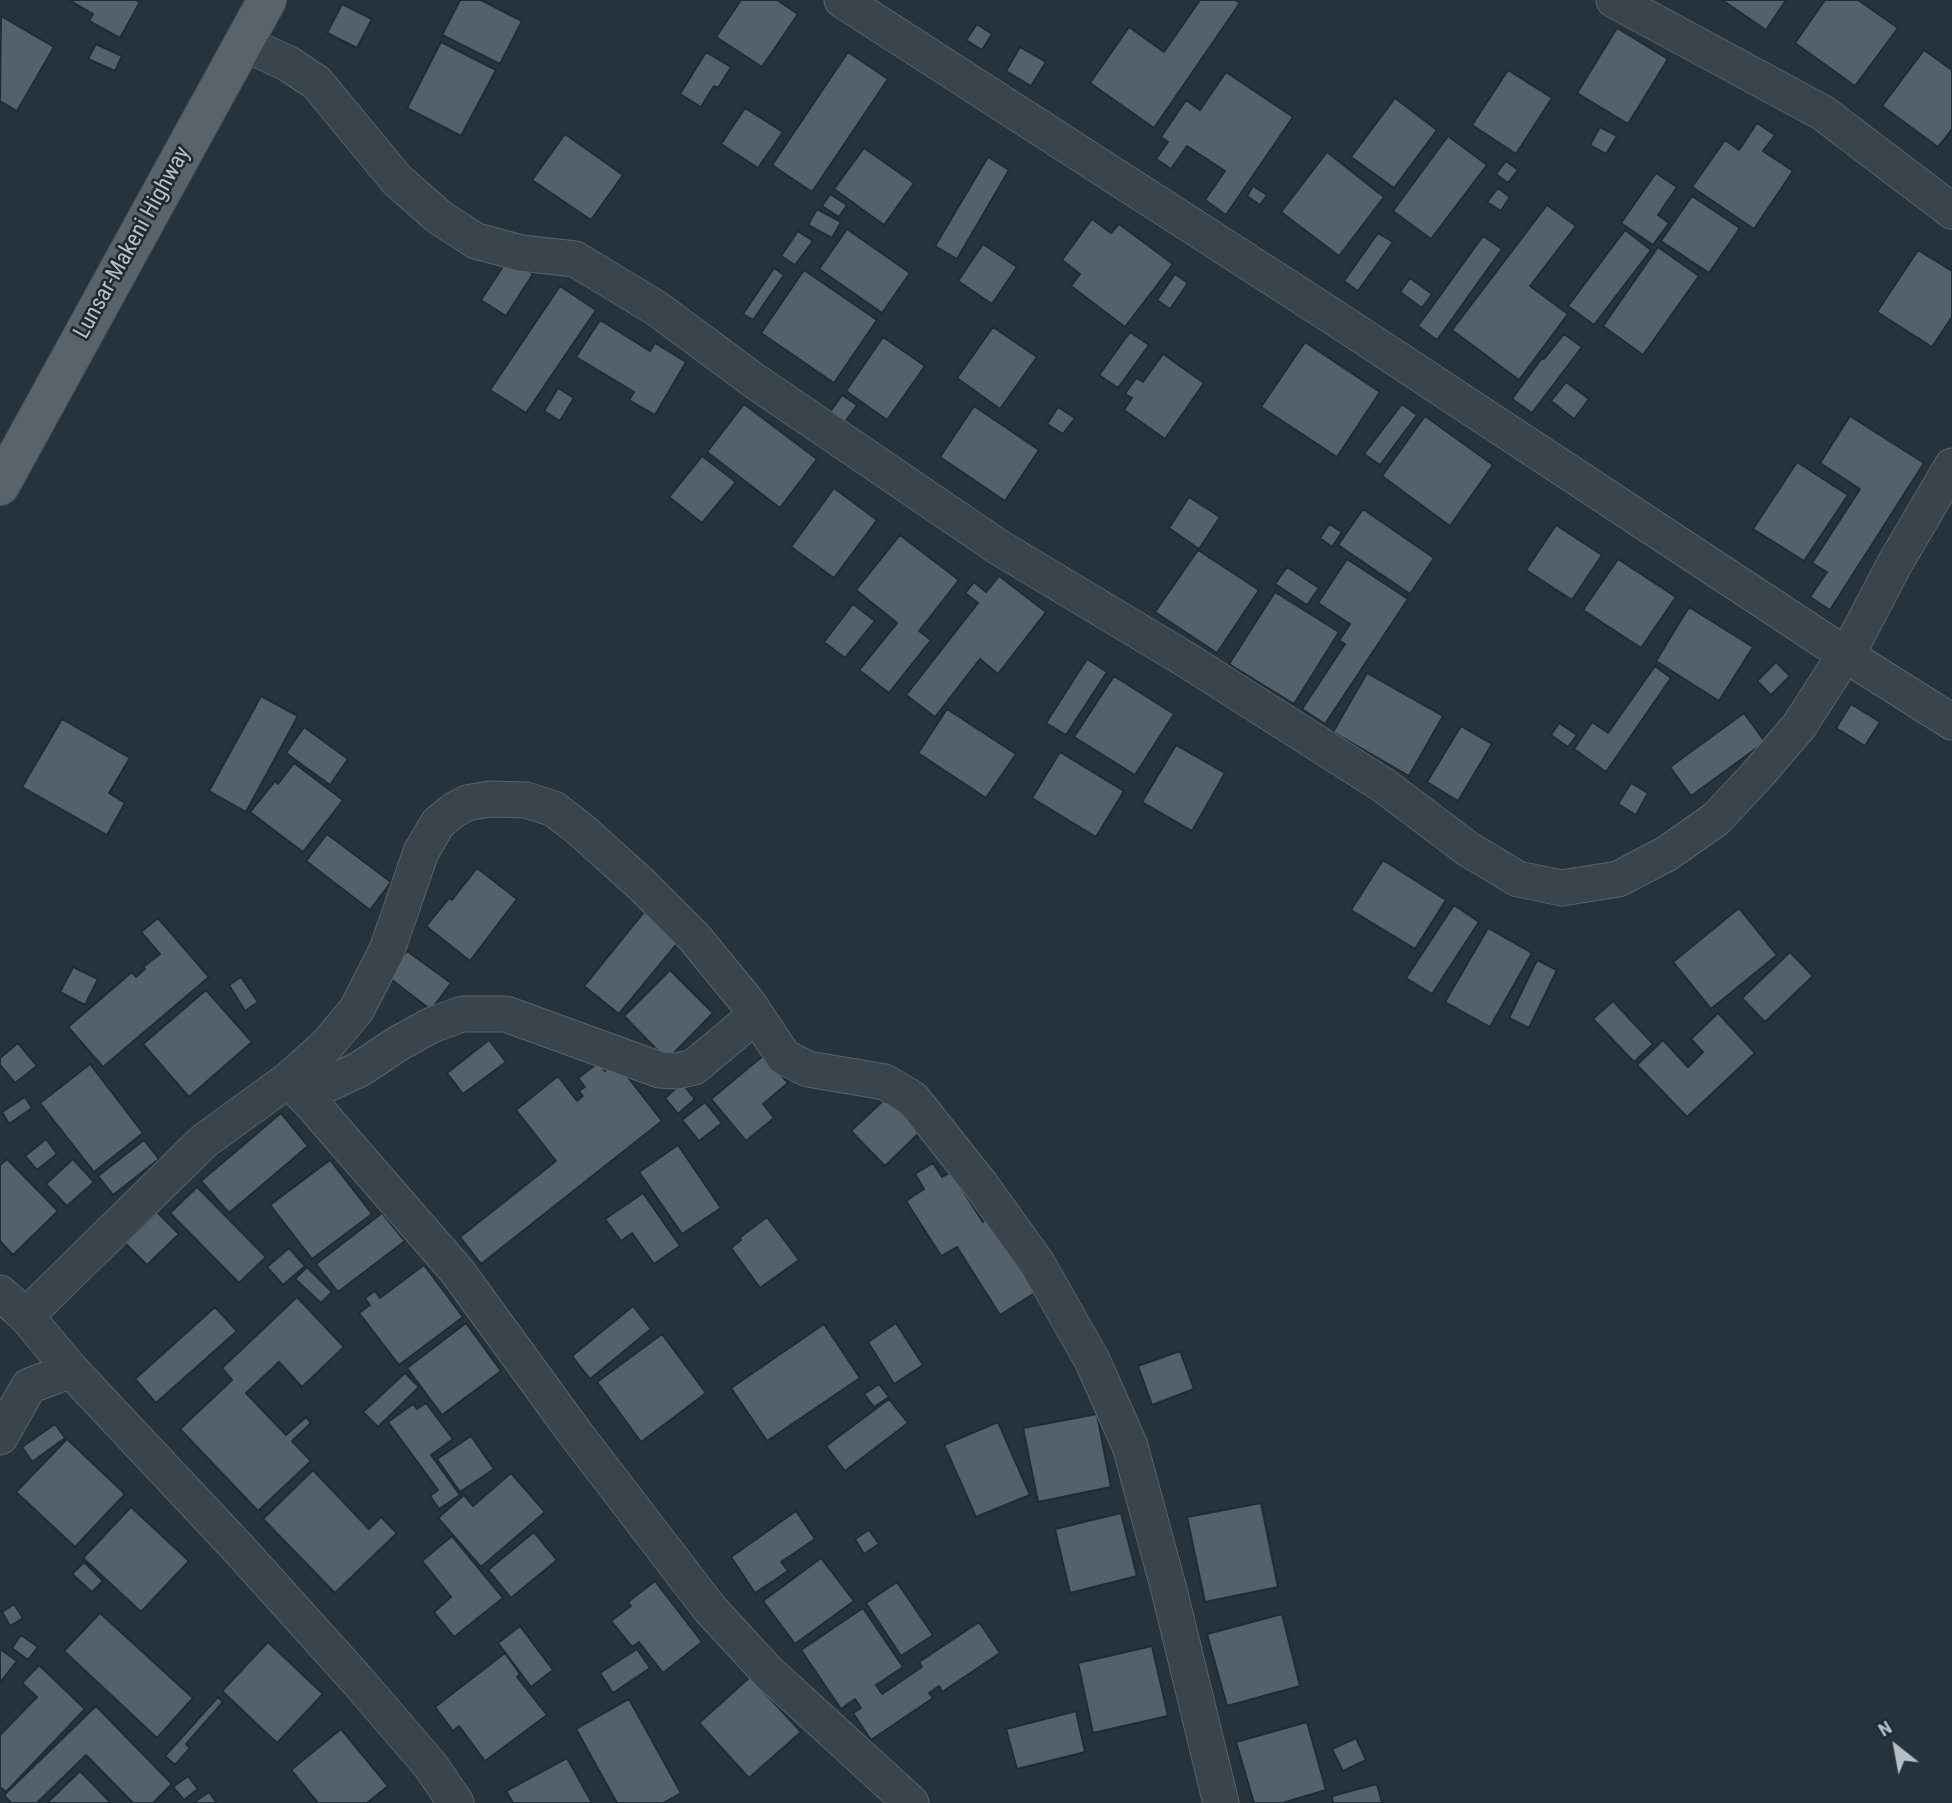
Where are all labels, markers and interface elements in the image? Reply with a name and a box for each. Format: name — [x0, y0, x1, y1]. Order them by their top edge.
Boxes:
street label: Lunsar-Makeni Highway — [69, 142, 197, 344]
north arrow — [1861, 1712, 1931, 1782]
text: N — [1874, 1716, 1896, 1741]

